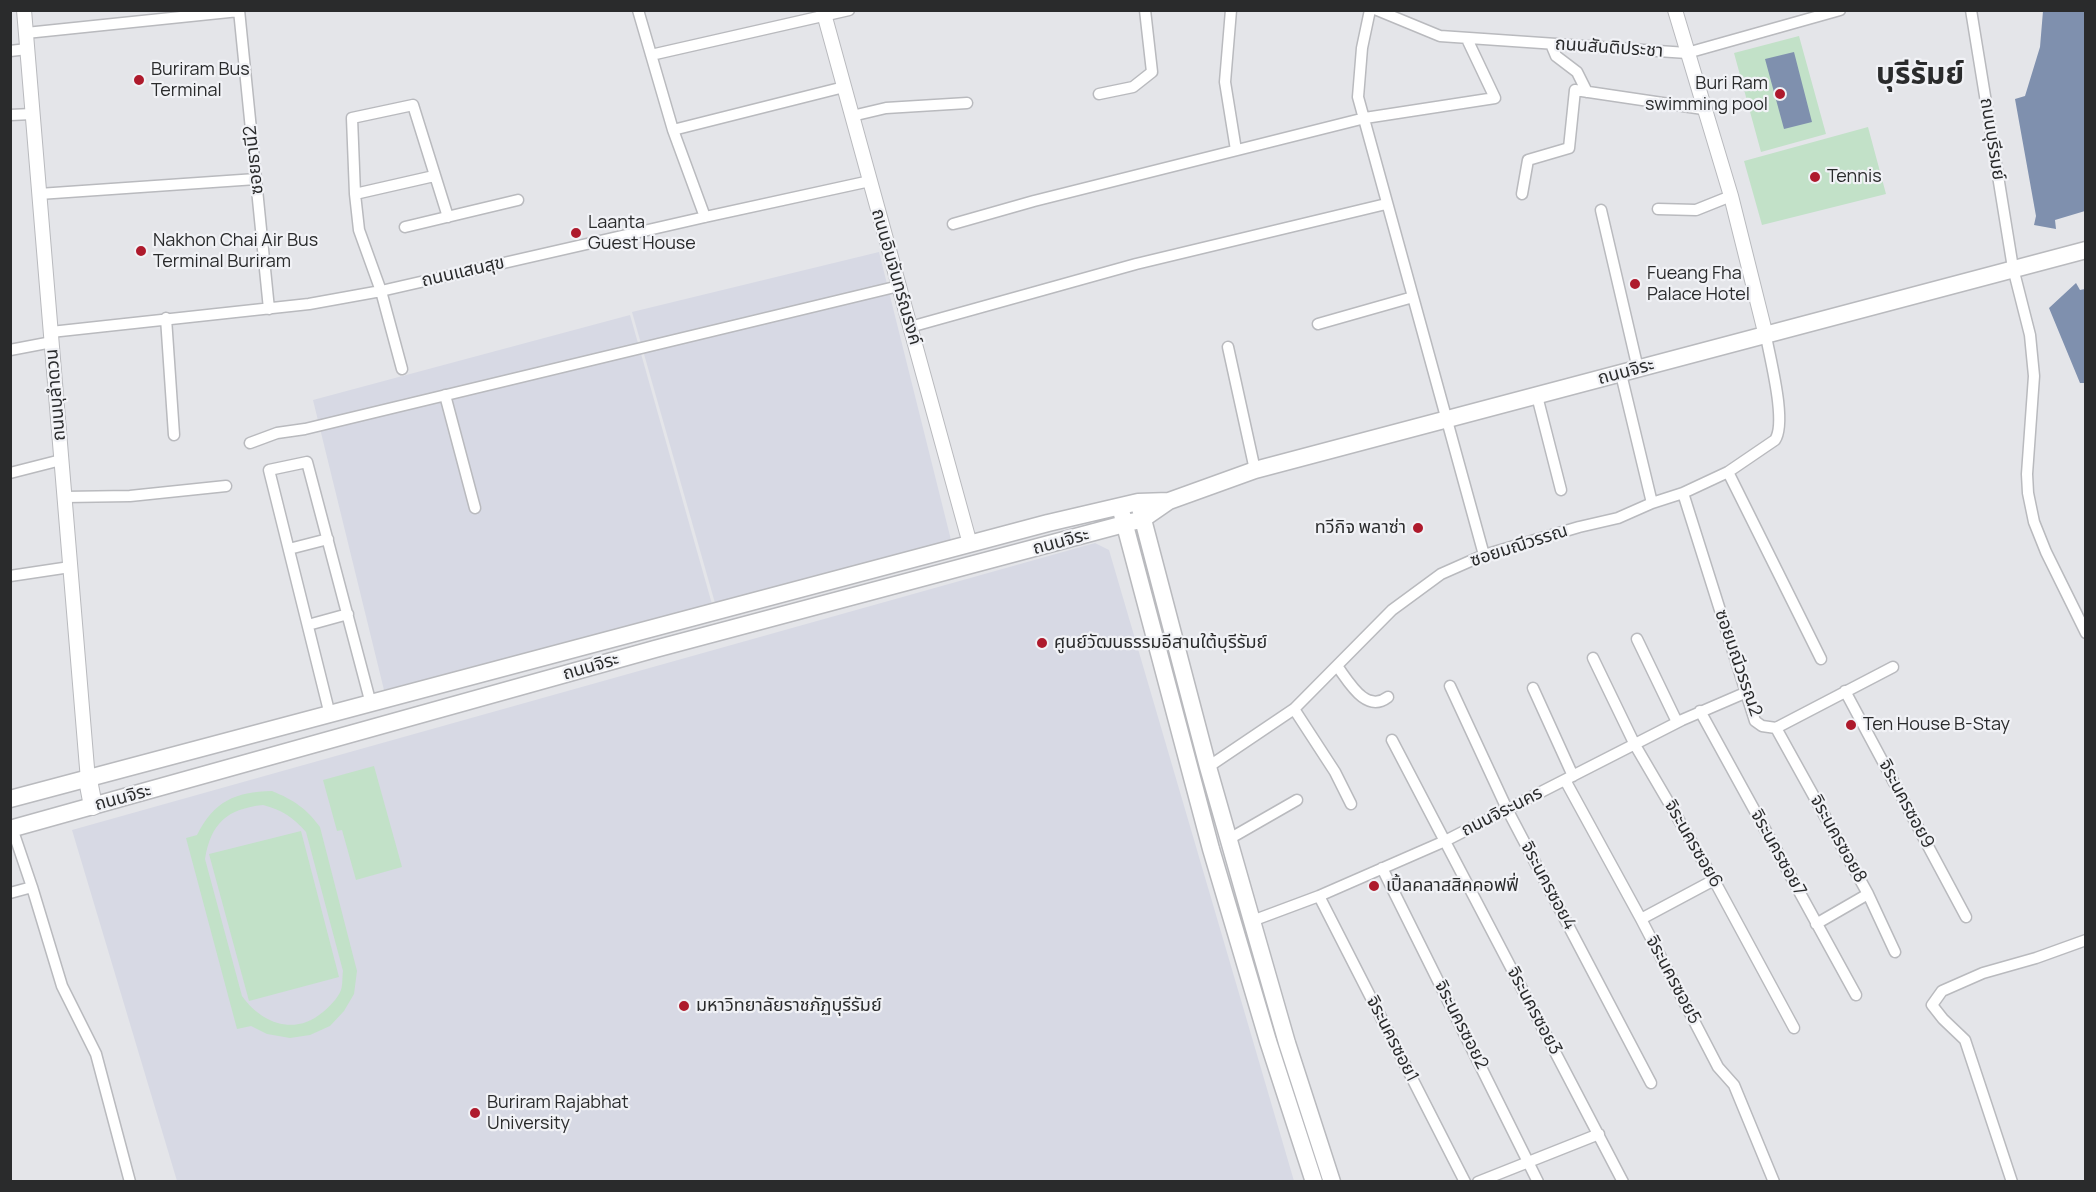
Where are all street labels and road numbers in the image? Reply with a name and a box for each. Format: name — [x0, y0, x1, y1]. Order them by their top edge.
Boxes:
street label: ถนนสันติประชา — [1554, 33, 1664, 63]
street label: ถนนบุรีรมย์ — [1975, 96, 2009, 182]
street label: ซอยธานี2 — [240, 124, 268, 196]
street label: ถนนอินจันทร์ณรงค์ — [866, 206, 926, 348]
street label: ถนนแสนสุข — [419, 252, 507, 292]
street label: ถนนบุลำดวน — [41, 348, 71, 442]
street label: ถนนจิระ — [1596, 354, 1656, 390]
street label: ซอยมณีวรรณ — [1468, 520, 1570, 572]
street label: ถนนจิระ — [1031, 524, 1091, 560]
street label: ซอยมณีวรรณ2 — [1710, 607, 1766, 719]
street label: ถนนจิระ — [560, 649, 622, 685]
street label: จิระนครซอย9 — [1874, 756, 1938, 852]
street label: ถนนจิระ — [93, 780, 153, 816]
street label: ถนนจิระนคร — [1458, 782, 1546, 842]
street label: จิระนครซอย8 — [1805, 791, 1871, 887]
street label: จิระนครซอย6 — [1659, 796, 1727, 892]
street label: จิระนครซอย7 — [1745, 806, 1811, 900]
street label: จิระนครซอย4 — [1516, 838, 1580, 934]
street label: จิระนครซอย5 — [1641, 932, 1705, 1028]
street label: จิระนครซอย3 — [1502, 963, 1566, 1059]
street label: จิระนครซอย2 — [1429, 977, 1493, 1073]
street label: จิระนครซอย1 — [1361, 993, 1423, 1085]

